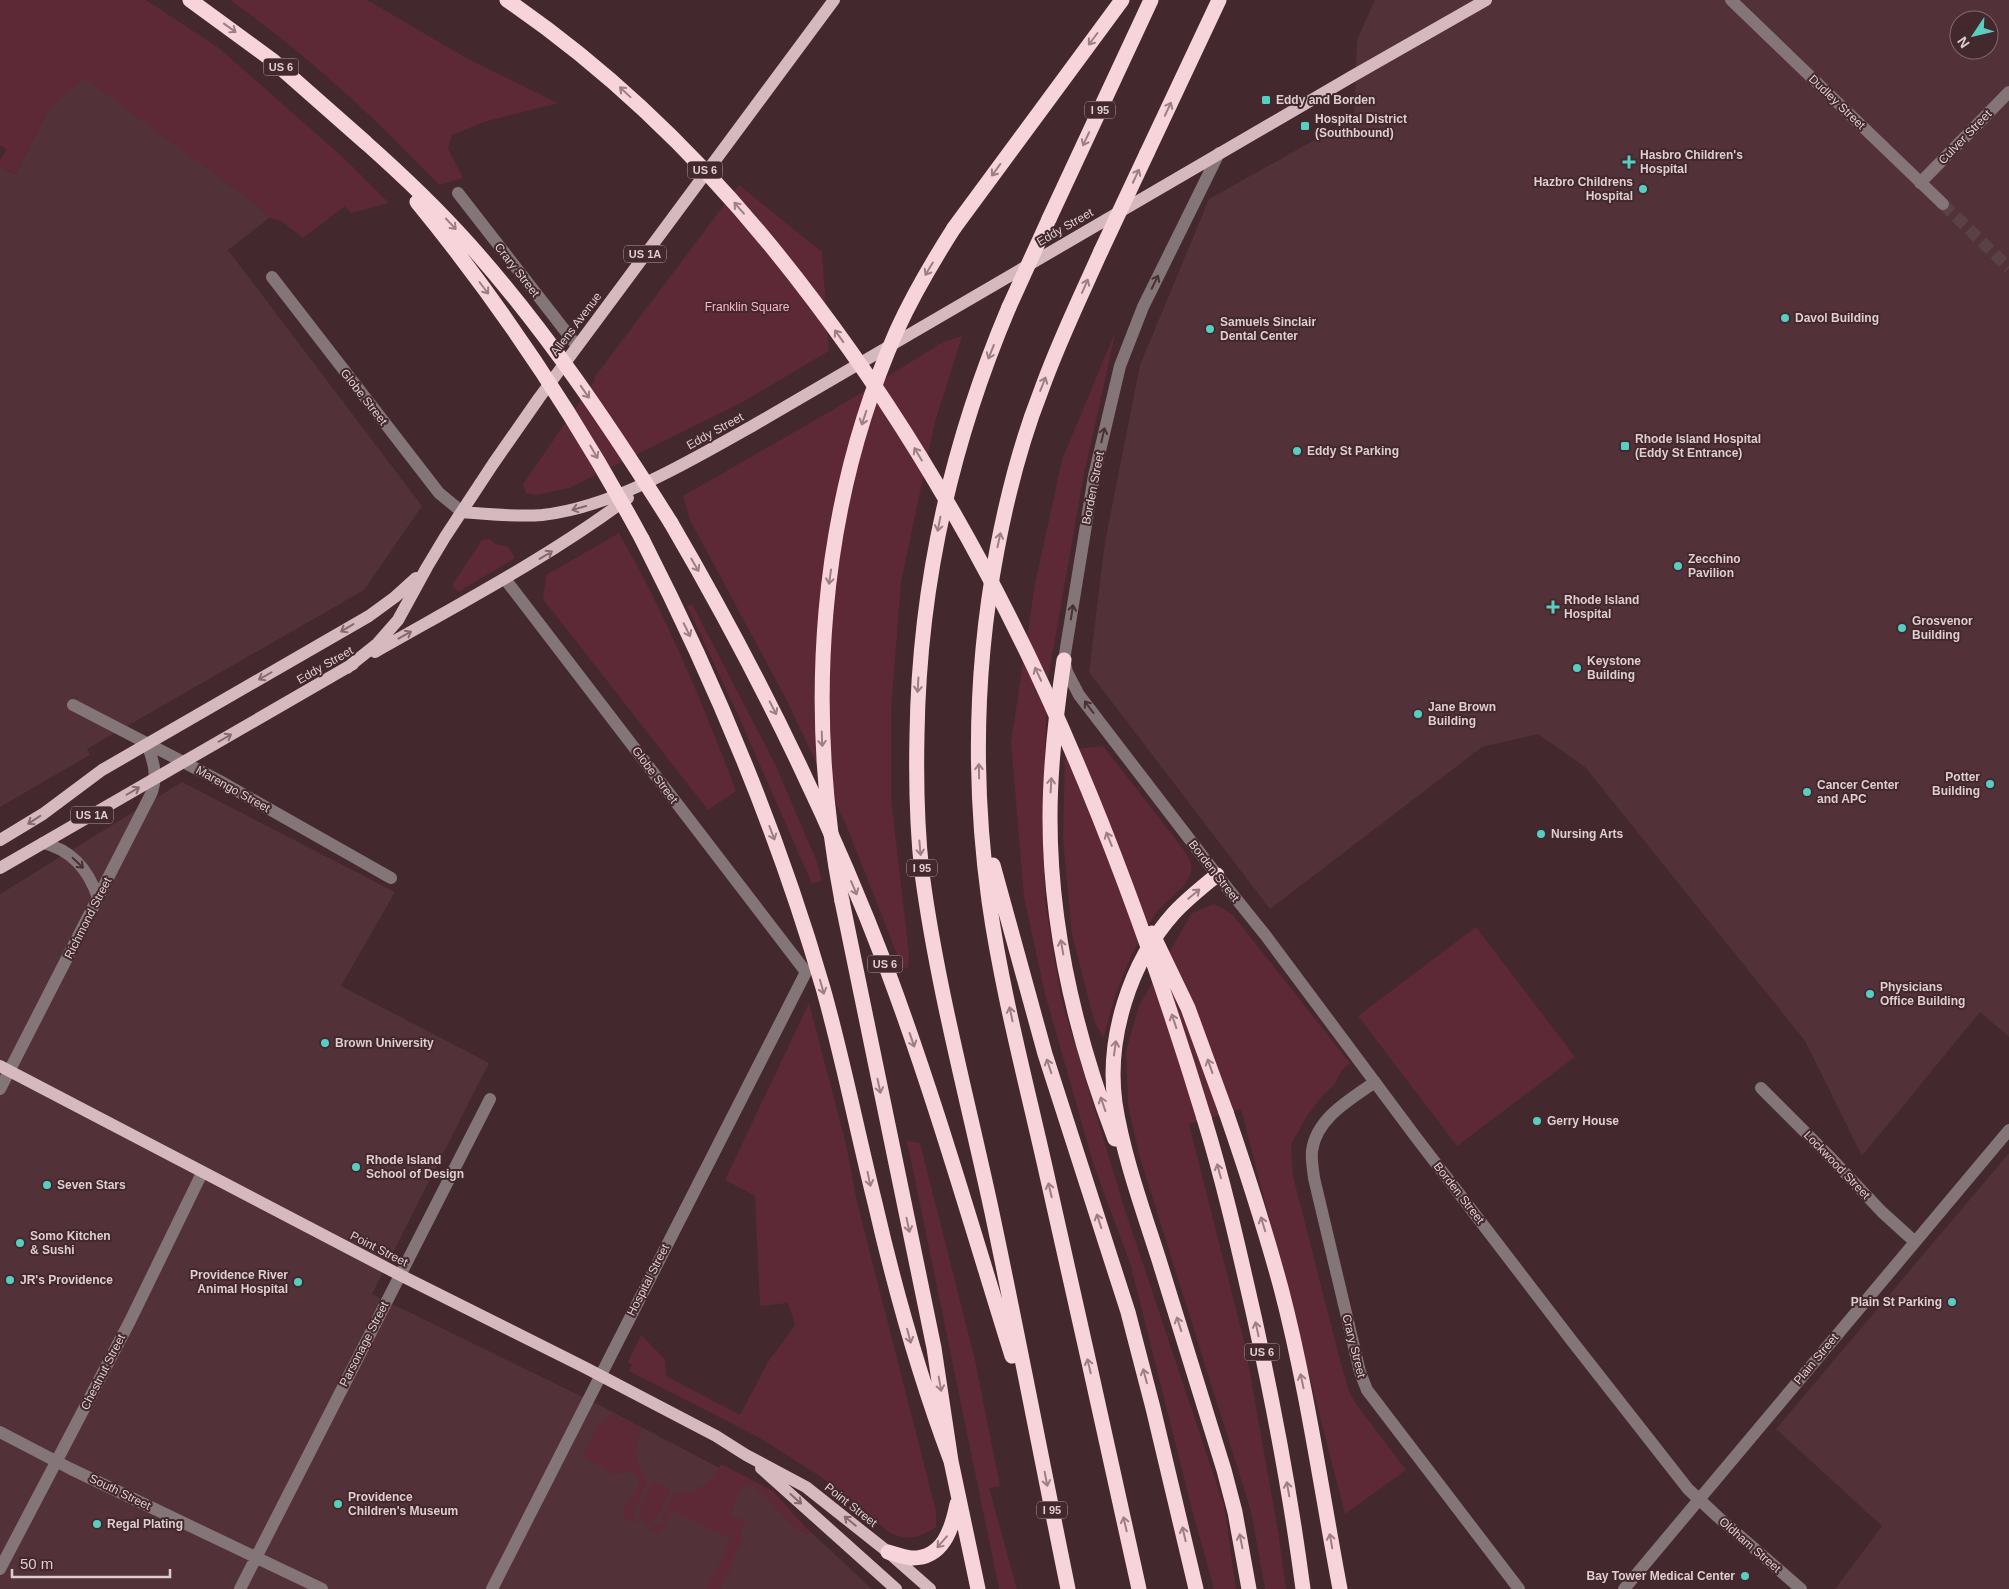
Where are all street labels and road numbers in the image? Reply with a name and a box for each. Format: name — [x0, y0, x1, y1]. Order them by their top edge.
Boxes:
road number: US 6 — [264, 58, 298, 76]
street label: Dudley Street — [1806, 72, 1868, 133]
road number: I 95 — [1085, 102, 1115, 118]
street label: Culver Street — [1936, 106, 1995, 167]
road number: US 6 — [688, 162, 722, 178]
street label: Eddy Street — [1034, 205, 1096, 249]
street label: Crary Street — [492, 240, 543, 300]
road number: US 1A — [624, 245, 666, 262]
street label: Allens Avenue — [548, 289, 605, 358]
street label: Globe Street — [338, 366, 391, 428]
street label: Eddy Street — [684, 409, 746, 452]
street label: Borden Street — [1079, 450, 1107, 526]
street label: Eddy Street — [294, 643, 356, 687]
street label: Globe Street — [629, 744, 681, 807]
street label: Marengo Street — [193, 763, 273, 815]
road number: US 1A — [71, 806, 113, 824]
street label: Borden Street — [1186, 838, 1243, 905]
road number: I 95 — [907, 860, 937, 876]
street label: Richmond Street — [61, 874, 115, 961]
road number: US 6 — [868, 956, 902, 972]
street label: Lockwood Street — [1801, 1128, 1874, 1202]
street label: Borden Street — [1431, 1160, 1488, 1227]
street label: Point Street — [348, 1229, 411, 1270]
street label: Hospital Street — [624, 1241, 672, 1318]
street label: Parsonage Street — [337, 1299, 392, 1389]
street label: Crary Street — [1339, 1313, 1369, 1380]
street label: Plain Street — [1791, 1330, 1842, 1387]
street label: Chestnut Street — [78, 1331, 128, 1412]
road number: US 6 — [1244, 1344, 1280, 1360]
street label: South Street — [87, 1471, 154, 1513]
street label: Point Street — [822, 1480, 881, 1530]
road number: I 95 — [1037, 1502, 1067, 1518]
street label: Oldham Street — [1716, 1514, 1784, 1576]

